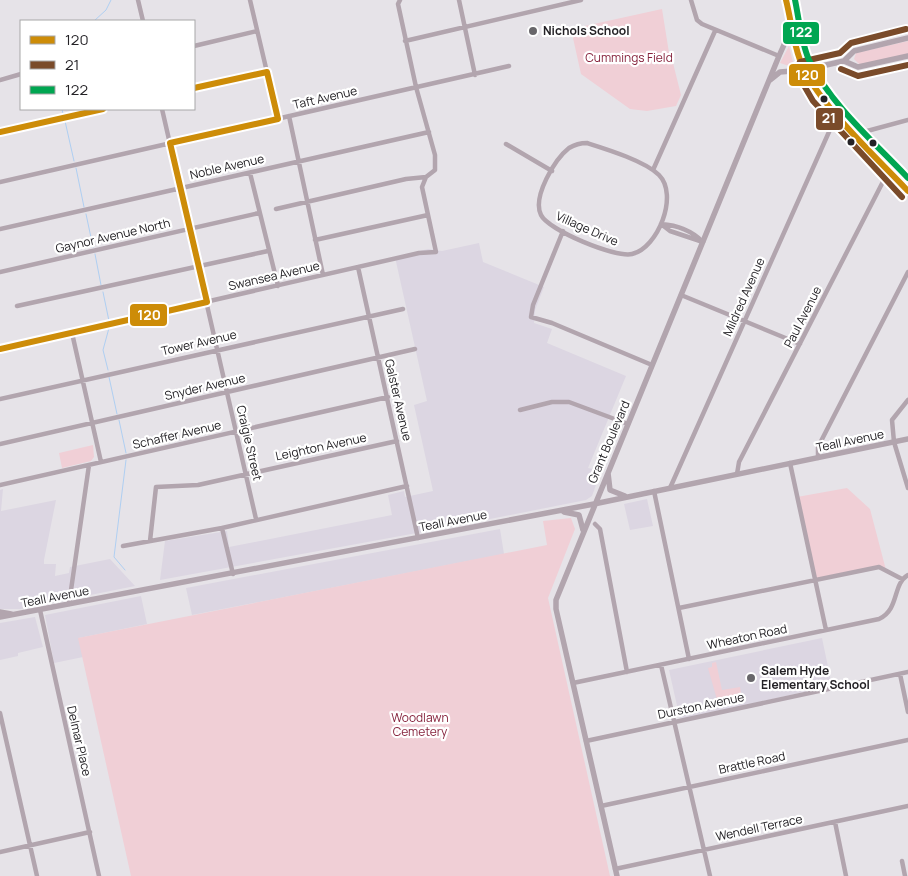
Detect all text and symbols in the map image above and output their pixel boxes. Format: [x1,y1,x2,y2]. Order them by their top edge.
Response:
legend [20,20,195,110]
line badge: 122 [782,21,820,45]
place label: Nichols School [543,22,630,39]
text: 122 [790,22,812,41]
marker: Nichols School [527,25,539,37]
text: 120 [65,29,89,50]
park label: Cummings Field [585,49,673,66]
text: 21 [65,54,79,75]
line badge: 120 [788,63,826,87]
text: 120 [795,65,819,84]
text: 122 [65,79,88,100]
street label: Taft Avenue [291,82,359,113]
unlabelled marker [819,94,829,104]
line badge: 21 [815,107,844,131]
text: 21 [822,108,836,127]
unlabelled marker [846,137,856,147]
unlabelled marker [868,138,878,148]
street label: Noble Avenue [188,150,266,183]
street label: Village Drive [553,207,621,250]
street label: Gaynor Avenue North [54,214,172,257]
street label: Mildred Avenue [719,255,769,339]
street label: Swansea Avenue [226,257,321,294]
street label: Paul Avenue [780,283,825,351]
line badge: 120 [129,303,168,327]
text: 120 [137,305,161,324]
street label: Tower Avenue [160,326,238,359]
street label: Galster Avenue [381,357,416,443]
street label: Snyder Avenue [163,369,247,404]
street label: Grant Boulevard [583,398,634,486]
street label: Craigie Street [233,404,266,482]
street label: Schaffer Avenue [131,416,223,453]
street label: Teall Avenue [814,425,885,456]
street label: Leighton Avenue [274,429,368,464]
street label: Teall Avenue [417,506,488,535]
street label: Teall Avenue [19,582,90,611]
street label: Wheaton Road [705,620,789,653]
place label: Salem Hyde Elementary School [761,662,870,693]
marker: Salem Hyde Elementary School [745,672,757,684]
street label: Durston Avenue [656,688,746,723]
street label: Delmar Place [63,704,96,778]
park label: Woodlawn Cemetery [391,709,449,740]
street label: Brattle Road [717,747,787,778]
street label: Wendell Terrace [714,810,804,845]

